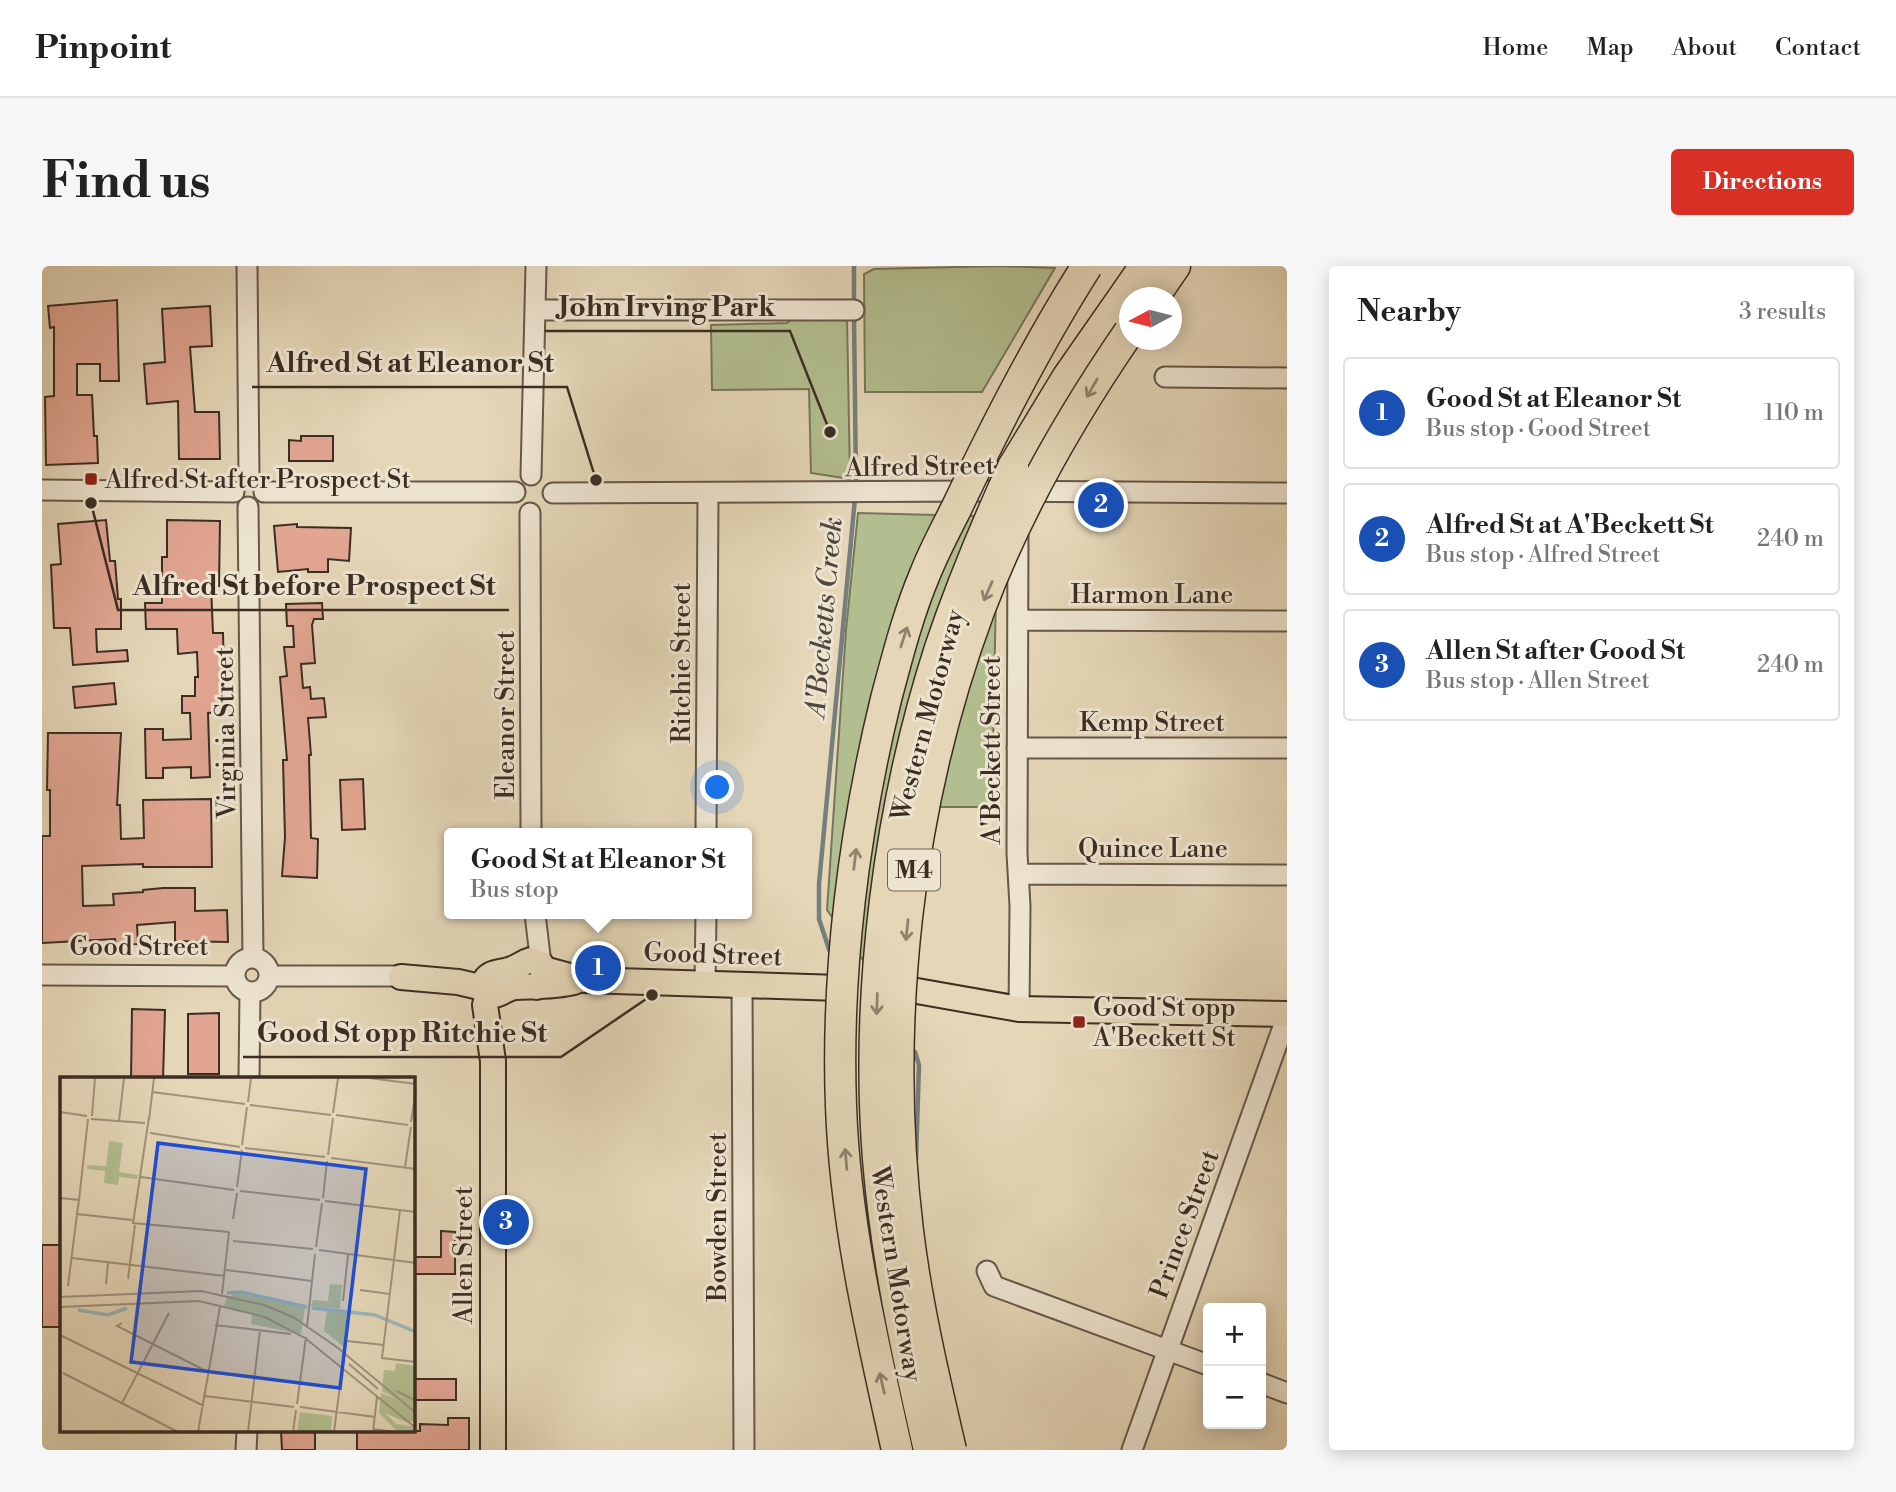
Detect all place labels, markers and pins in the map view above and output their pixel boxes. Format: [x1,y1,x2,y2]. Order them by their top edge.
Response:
callout: John Irving Park [545,282,790,331]
callout: Alfred St at Eleanor St [252,338,567,387]
place label: Alfred St after Prospect St [104,464,411,496]
marker: Alfred St after Prospect St [83,471,99,487]
pin: 2 [1078,479,1124,531]
callout: Alfred St before Prospect St [118,561,509,610]
pin: 1 [575,942,621,994]
place label: Good St opp A'Beckett St [1092,992,1236,1054]
callout: Good St opp Ritchie St [243,1008,561,1057]
marker: Good St opp A'Beckett St [1071,1014,1087,1030]
pin: 3 [483,1196,529,1248]

